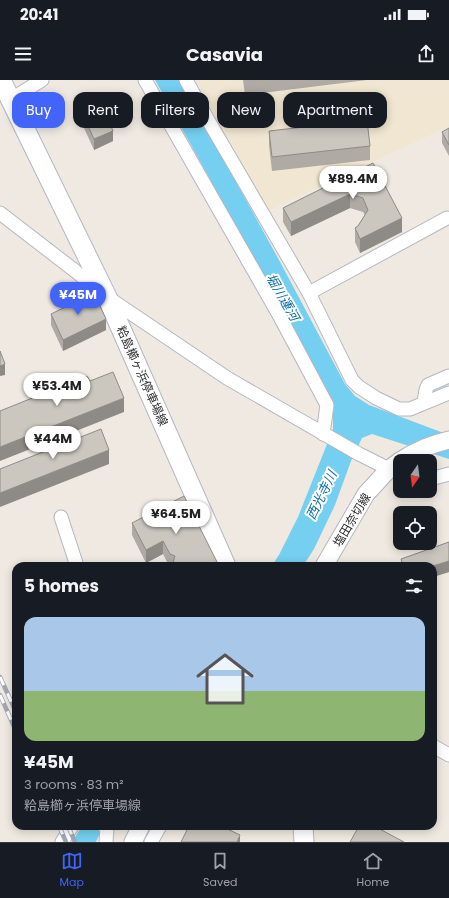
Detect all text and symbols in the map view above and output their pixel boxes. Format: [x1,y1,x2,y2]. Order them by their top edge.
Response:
text: 20:41 [20,4,58,25]
text: Casavia [186,42,263,67]
icon: menu [12,43,34,65]
icon: share [415,43,437,65]
chip: Buy [12,92,65,128]
chip: Rent [73,92,133,128]
chip: Filters [141,92,209,128]
chip: New [217,92,275,128]
chip: Apartment [283,92,387,128]
pin: ¥89.4M [320,166,386,200]
text: ¥89.4M [328,169,378,188]
water label: 堀川運河 [261,270,305,327]
pin: ¥45M [54,282,102,316]
text: ¥45M [59,285,97,304]
street label: 粭島櫛ヶ浜停車場線 [113,323,172,429]
pin: ¥53.4M [24,373,90,407]
text: ¥53.4M [32,376,82,395]
pin: ¥44M [29,426,77,460]
text: ¥44M [34,429,72,448]
north arrow [393,454,437,498]
map controls [393,454,437,550]
water label: 西光寺川 [302,466,342,523]
street label: 塩田奈切線 [329,490,374,550]
pin: ¥64.5M [143,501,209,535]
text: ¥64.5M [151,504,201,523]
button: locate [393,506,437,550]
text: 5 homes [24,574,99,598]
icon: filters [403,575,425,597]
icon: home [189,643,261,715]
text: ¥45M [24,750,74,774]
text: 3 rooms · 83 m² [24,775,124,794]
text: 粭島櫛ヶ浜停車場線 [24,796,141,815]
tab: Map [60,850,84,891]
tab: Saved [203,850,237,891]
tab: Home [357,850,389,891]

